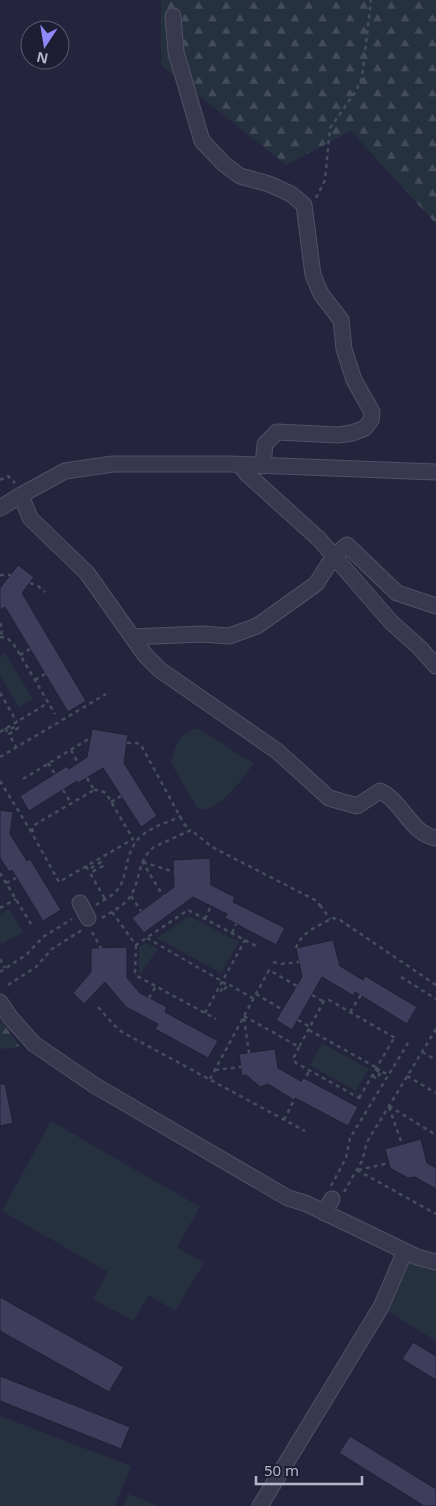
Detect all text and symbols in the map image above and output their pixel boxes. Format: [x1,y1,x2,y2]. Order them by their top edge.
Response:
north arrow [20,20,70,70]
text: N [35,48,50,69]
scale bar [256,1454,362,1486]
text: 50 m [264,1460,299,1480]

